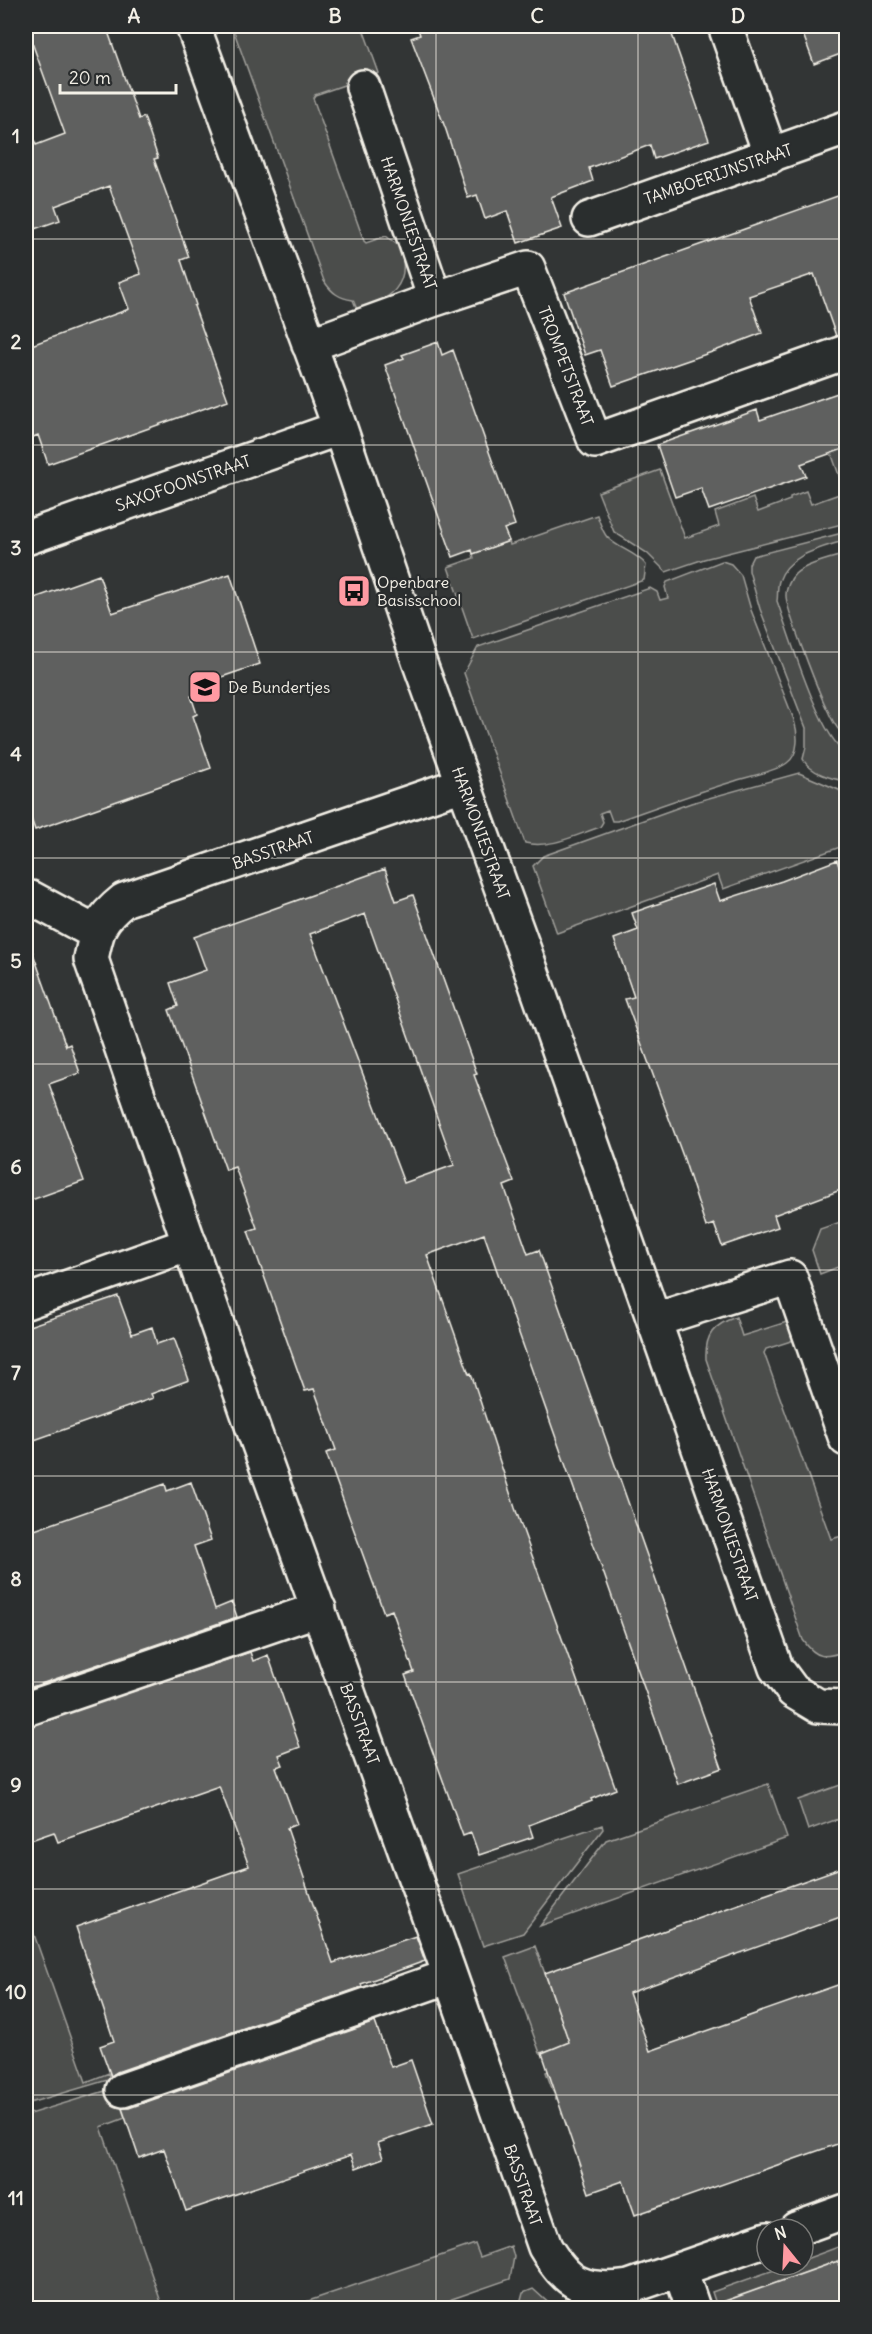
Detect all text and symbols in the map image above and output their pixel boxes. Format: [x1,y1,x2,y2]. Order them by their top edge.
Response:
text: A [128,3,141,28]
text: B [328,3,342,28]
text: C [530,3,544,28]
text: D [731,3,745,28]
scale bar [60,57,176,95]
text: 20 m [69,66,111,89]
text: 1 [12,123,20,148]
street label: TAMBOERIJNSTRAAT [641,139,795,209]
street label: HARMONIESTRAAT [377,153,441,293]
street label: TROMPETSTRAAT [534,303,598,429]
text: 2 [11,329,22,354]
street label: SAXOFOONSTRAAT [113,451,253,515]
text: 3 [10,535,22,560]
place label: Openbare Basisschool [377,572,461,610]
bus stop icon: Openbare Basisschool [336,573,372,609]
school or university icon: De Bundertjes [187,669,223,705]
place label: De Bundertjes [228,677,330,697]
text: 4 [10,741,22,766]
street label: HARMONIESTRAAT [448,764,514,902]
street label: BASSTRAAT [229,827,317,873]
text: 5 [10,948,22,973]
text: 6 [10,1154,22,1179]
text: 7 [11,1360,21,1385]
street label: HARMONIESTRAAT [698,1465,762,1605]
text: 8 [10,1566,22,1591]
street label: BASSTRAAT [336,1681,384,1767]
text: 9 [10,1772,22,1797]
text: 10 [5,1979,27,2004]
street label: BASSTRAAT [500,2141,546,2229]
text: 11 [8,2185,24,2210]
north arrow [755,2217,815,2277]
text: N [772,2222,789,2244]

